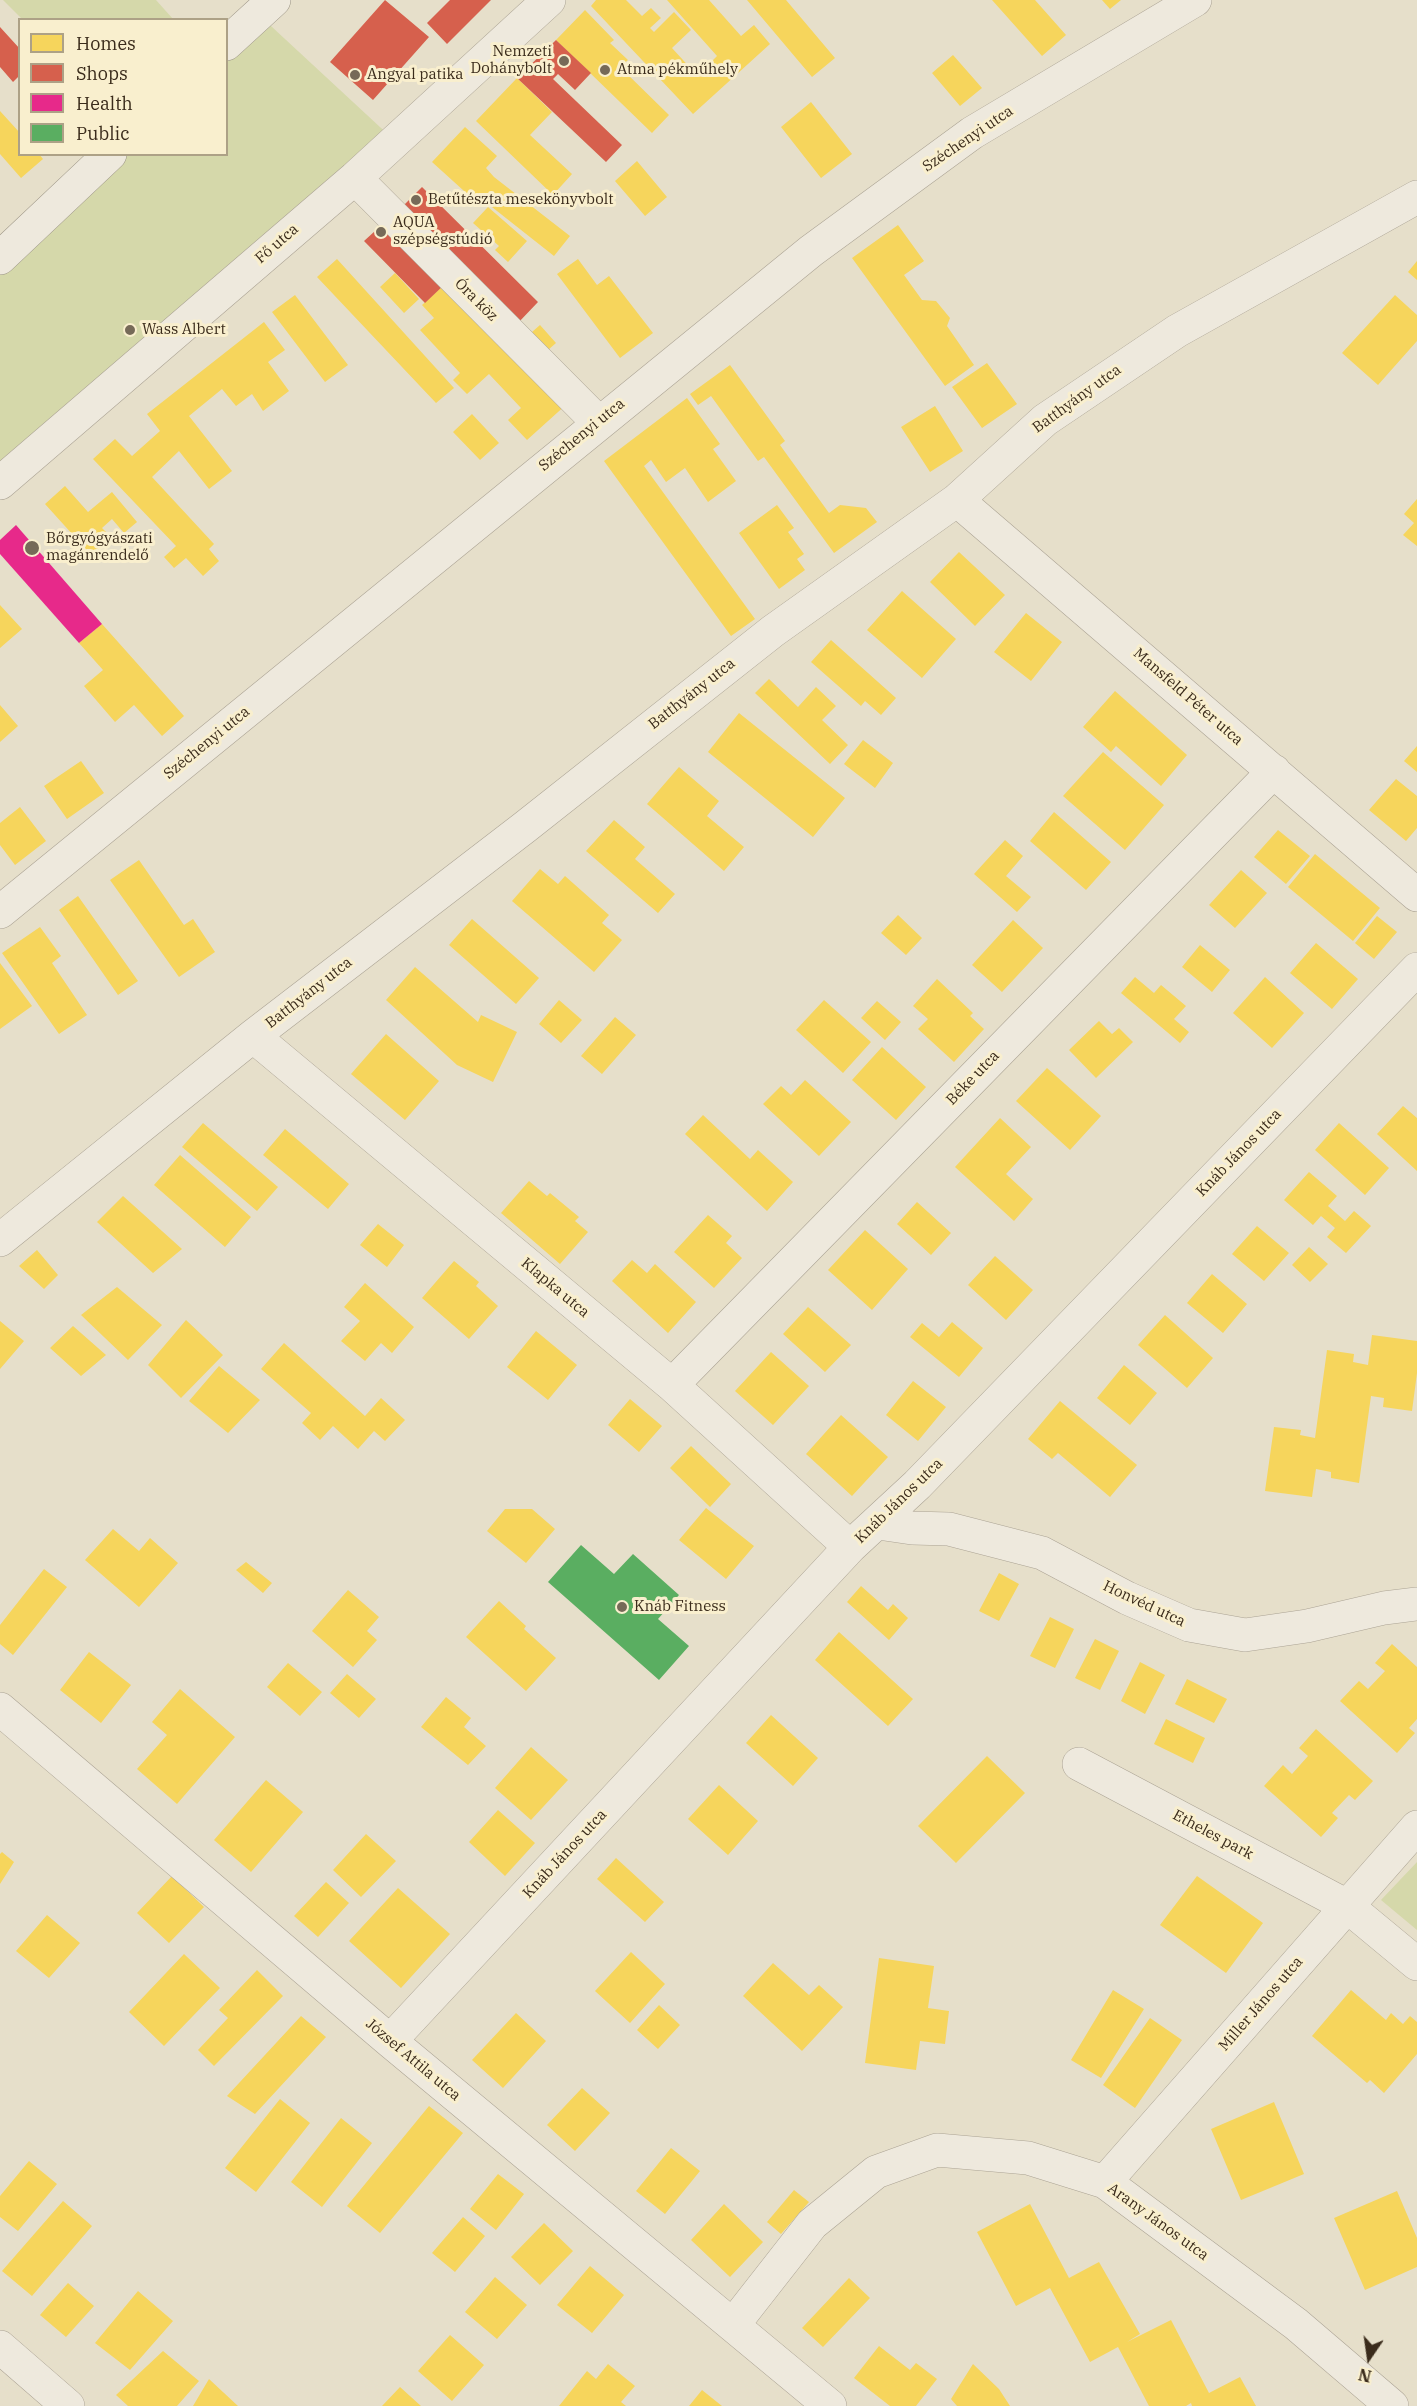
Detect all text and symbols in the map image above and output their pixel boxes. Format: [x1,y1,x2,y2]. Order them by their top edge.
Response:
legend [18,18,228,156]
text: Homes [76,32,136,55]
place label: Nemzeti Dohánybolt [471,43,552,78]
marker: Nemzeti Dohánybolt [557,54,571,68]
place label: Atma pékműhely [617,61,738,79]
text: Shops [76,62,128,85]
marker: Atma pékműhely [598,63,612,77]
place label: Angyal patika [367,66,464,84]
marker: Angyal patika [348,68,362,82]
text: Health [76,92,133,115]
street label: Széchenyi utca [919,102,1017,176]
text: Public [76,122,130,145]
place label: Betűtészta mesekönyvbolt [428,191,613,209]
marker: Betűtészta mesekönyvbolt [409,193,423,207]
place label: AQUA szépségstúdió [393,214,492,249]
street label: Fő utca [252,220,302,268]
marker: AQUA szépségstúdió [374,225,388,239]
street label: Óra köz [451,275,501,325]
place label: Wass Albert [142,321,226,339]
marker: Wass Albert [123,323,137,337]
street label: Batthyány utca [1029,361,1125,437]
street label: Széchenyi utca [535,395,629,475]
place label: Bőrgyógyászati magánrendelő [46,530,153,565]
marker: Bőrgyógyászati magánrendelő [23,539,41,557]
street label: Mansfeld Péter utca [1130,645,1246,749]
street label: Batthyány utca [645,655,739,733]
street label: Széchenyi utca [160,703,254,783]
street label: Batthyány utca [262,954,356,1032]
street label: Béke utca [943,1047,1003,1109]
street label: Knáb János utca [1193,1105,1285,1201]
street label: Klapka utca [517,1254,593,1322]
street label: Knáb János utca [851,1455,947,1547]
street label: Honvéd utca [1100,1577,1188,1631]
place label: Knáb Fitness [634,1598,726,1616]
marker: Knáb Fitness [615,1600,629,1614]
street label: Knáb János utca [519,1806,611,1902]
street label: Etheles park [1170,1806,1256,1864]
street label: Miller János utca [1215,1953,1307,2055]
street label: József Attila utca [362,2015,464,2105]
street label: Arany János utca [1104,2179,1212,2265]
north arrow [1339,2328,1399,2388]
text: N [1357,2364,1373,2387]

